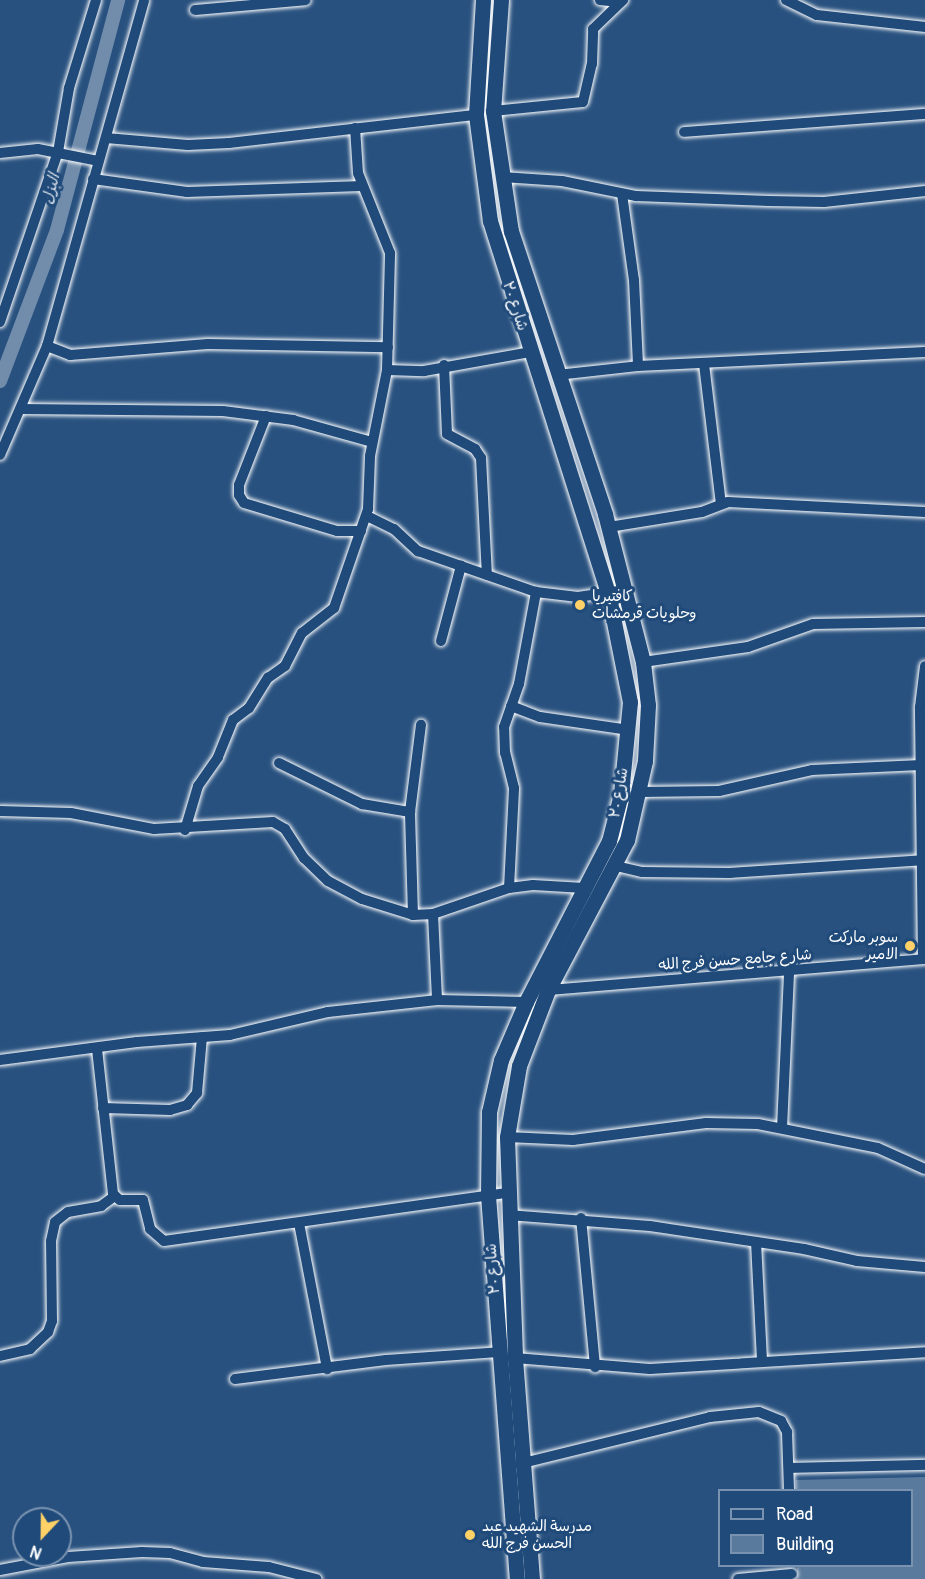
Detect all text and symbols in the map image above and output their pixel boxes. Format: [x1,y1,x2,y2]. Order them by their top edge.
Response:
water label: البزل [38,172,64,206]
street label: شارع ٣٠ [499,279,531,333]
place label: كافتيريا وحلويات قرمشات [592,587,696,622]
marker: كافتيريا وحلويات قرمشات [573,598,587,612]
street label: شارع ٣٠ [606,766,632,820]
place label: سوبر ماركت الامير [829,928,898,963]
marker: سوبر ماركت الامير [903,939,917,953]
street label: شارع جامع حسن فرج الله [658,946,812,974]
street label: شارع ٣٠ [482,1243,504,1295]
legend [718,1489,913,1567]
text: Road [776,1503,813,1526]
north arrow [12,1507,72,1567]
place label: مدرسة الشهيد عبد الحسن فرج الله [482,1517,592,1552]
marker: مدرسة الشهيد عبد الحسن فرج الله [463,1528,477,1542]
text: Building [776,1533,834,1556]
text: N [27,1541,45,1563]

